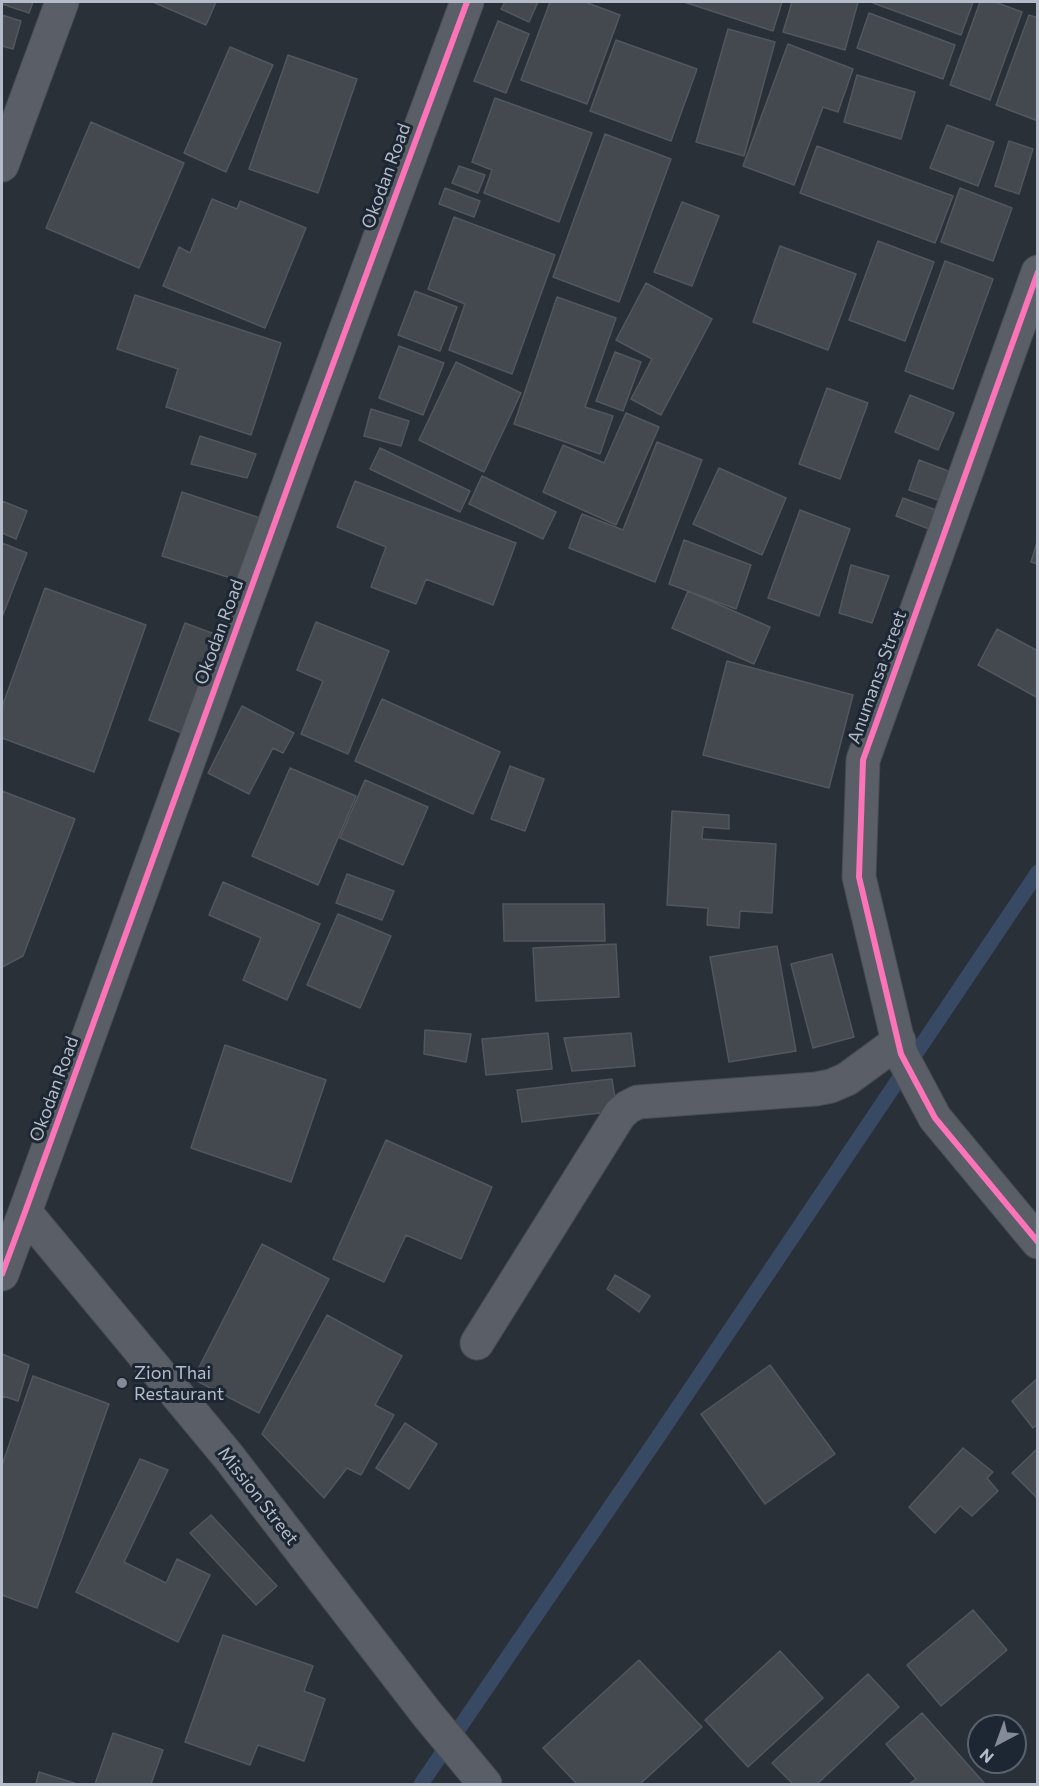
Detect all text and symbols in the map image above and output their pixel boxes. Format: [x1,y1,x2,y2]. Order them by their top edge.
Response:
street label: Okodan Road [357,120,415,232]
street label: Okodan Road [190,576,248,688]
street label: Anumansa Street [843,607,911,747]
street label: Okodan Road [25,1033,83,1145]
place label: Zion Thai Restaurant [134,1362,224,1404]
marker: Zion Thai Restaurant [115,1376,129,1390]
street label: Mission Street [213,1443,303,1549]
north arrow [967,1714,1027,1774]
text: N [975,1745,997,1768]

